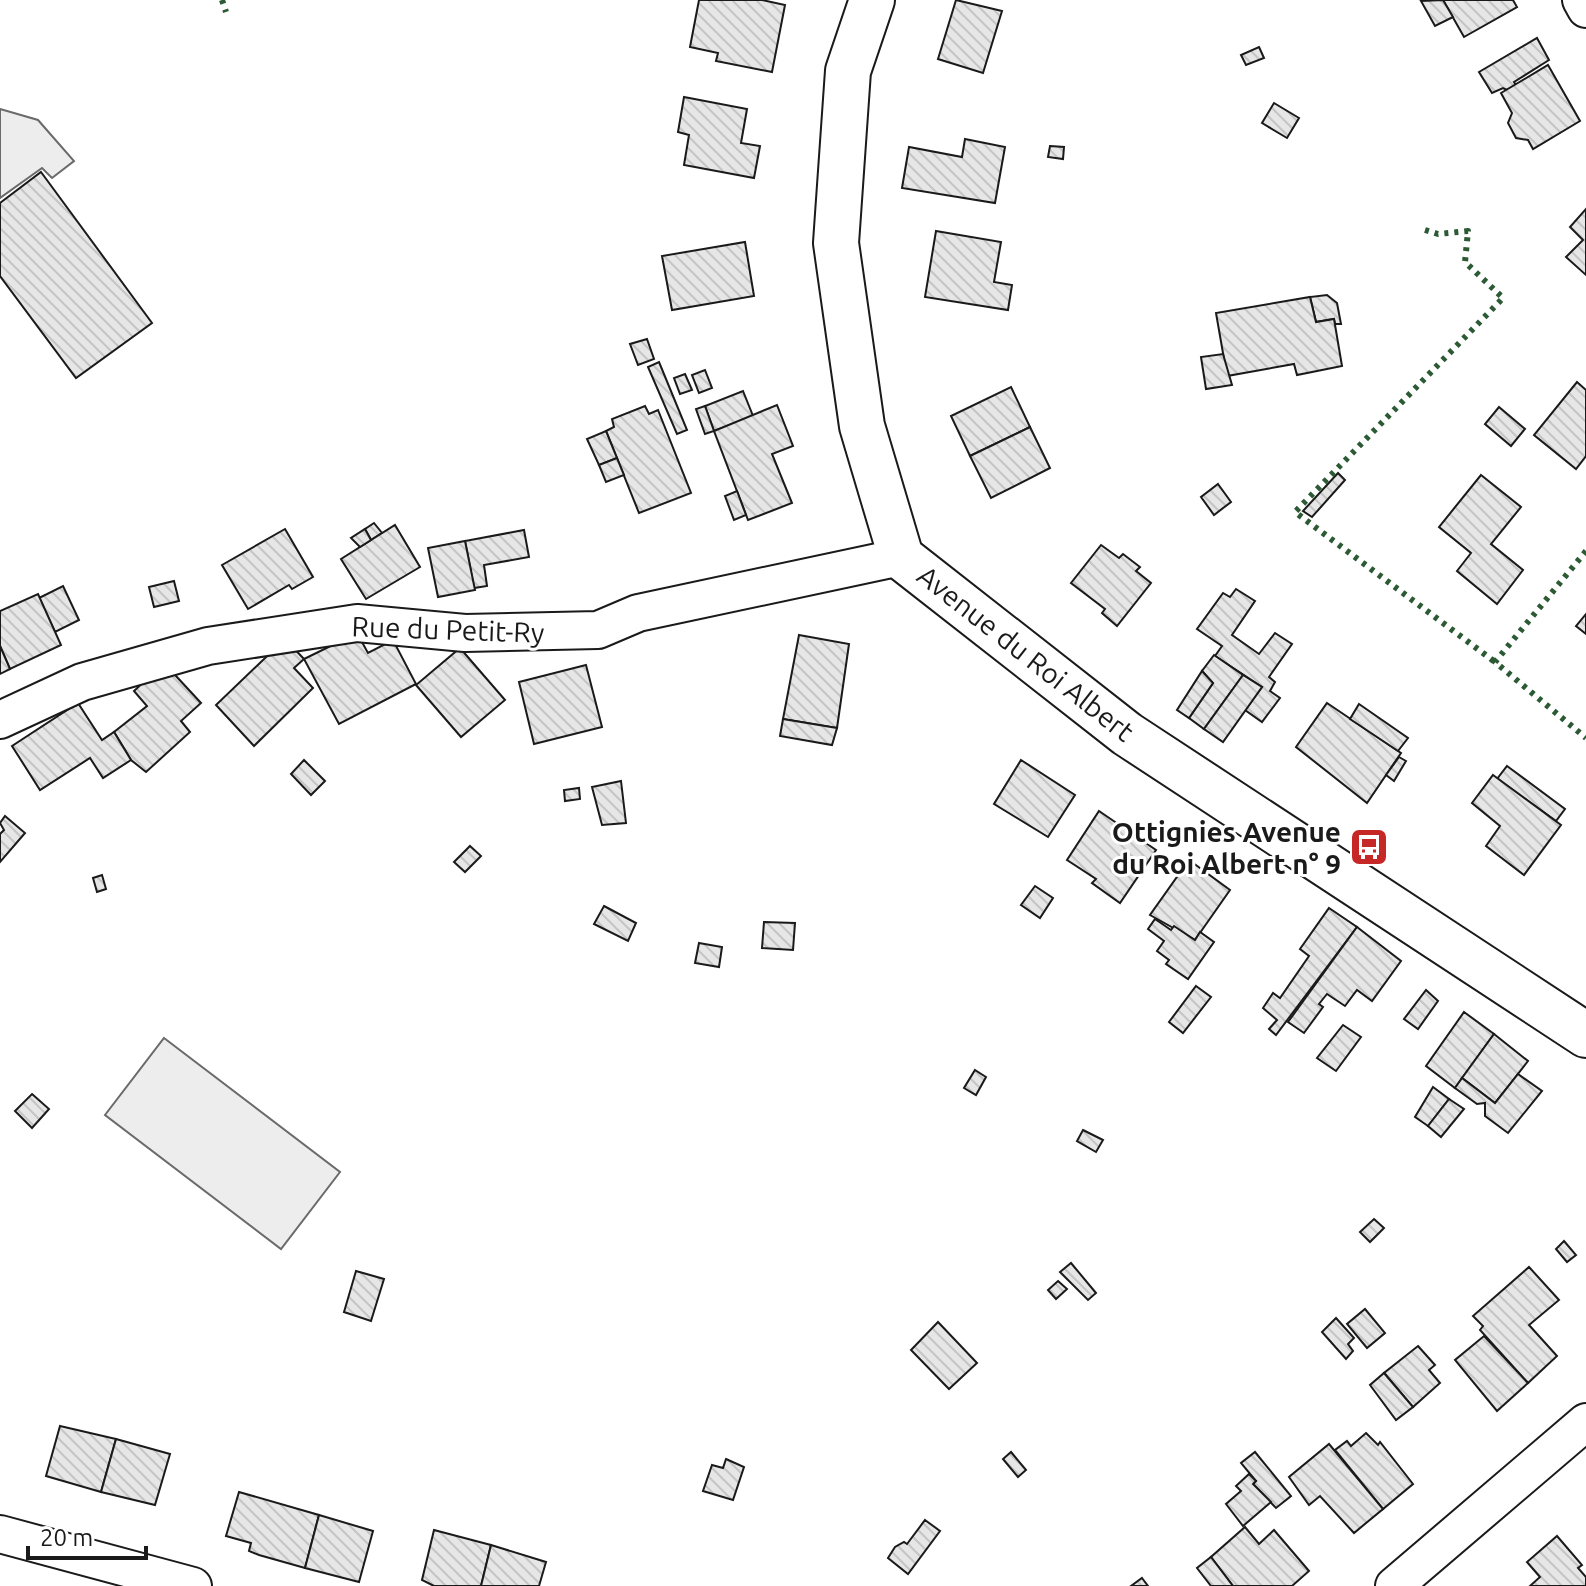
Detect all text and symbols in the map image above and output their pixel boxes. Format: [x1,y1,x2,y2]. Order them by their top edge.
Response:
street label: Avenue du Roi Albert [912,559,1140,747]
street label: Rue du Petit-Ry [351,610,545,648]
place label: Ottignies Avenue du Roi Albert n° 9 [1112,816,1341,879]
bus stop icon: Ottignies Avenue du Roi Albert n° 9 [1348,826,1390,868]
scale bar [28,1510,146,1560]
text: 20 m [40,1524,93,1551]

